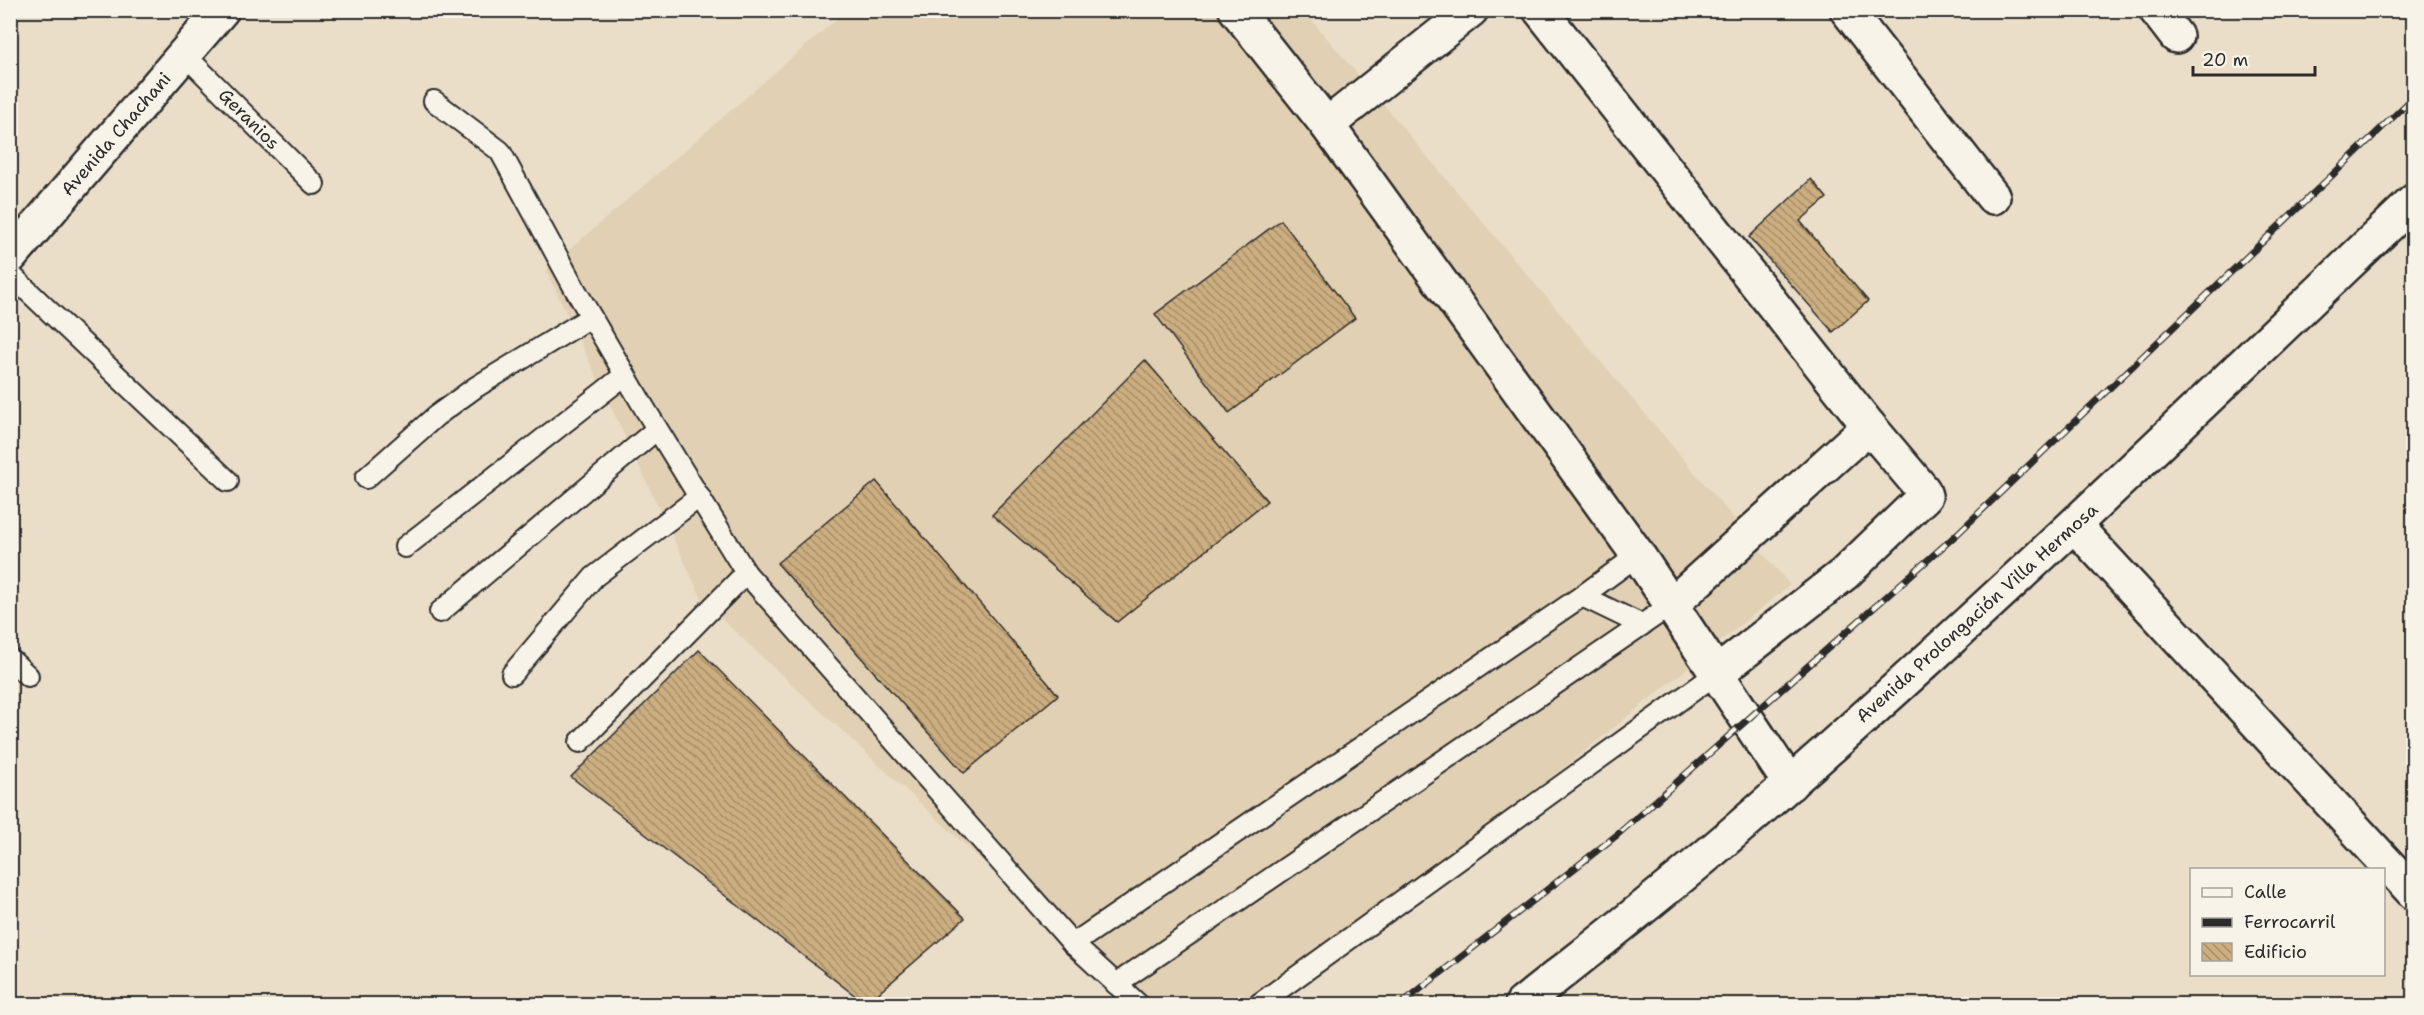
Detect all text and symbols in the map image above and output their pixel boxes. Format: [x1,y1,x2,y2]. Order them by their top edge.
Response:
scale bar [2193,39,2314,77]
text: 20 m [2202,48,2248,72]
street label: Avenida Chachani [56,67,176,201]
street label: Geranios [213,83,285,155]
street label: Avenida Prolongación Villa Hermosa [1851,498,2103,728]
legend [2190,868,2385,976]
text: Calle [2244,880,2287,904]
text: Ferrocarril [2244,910,2336,934]
text: Edificio [2244,940,2307,964]

